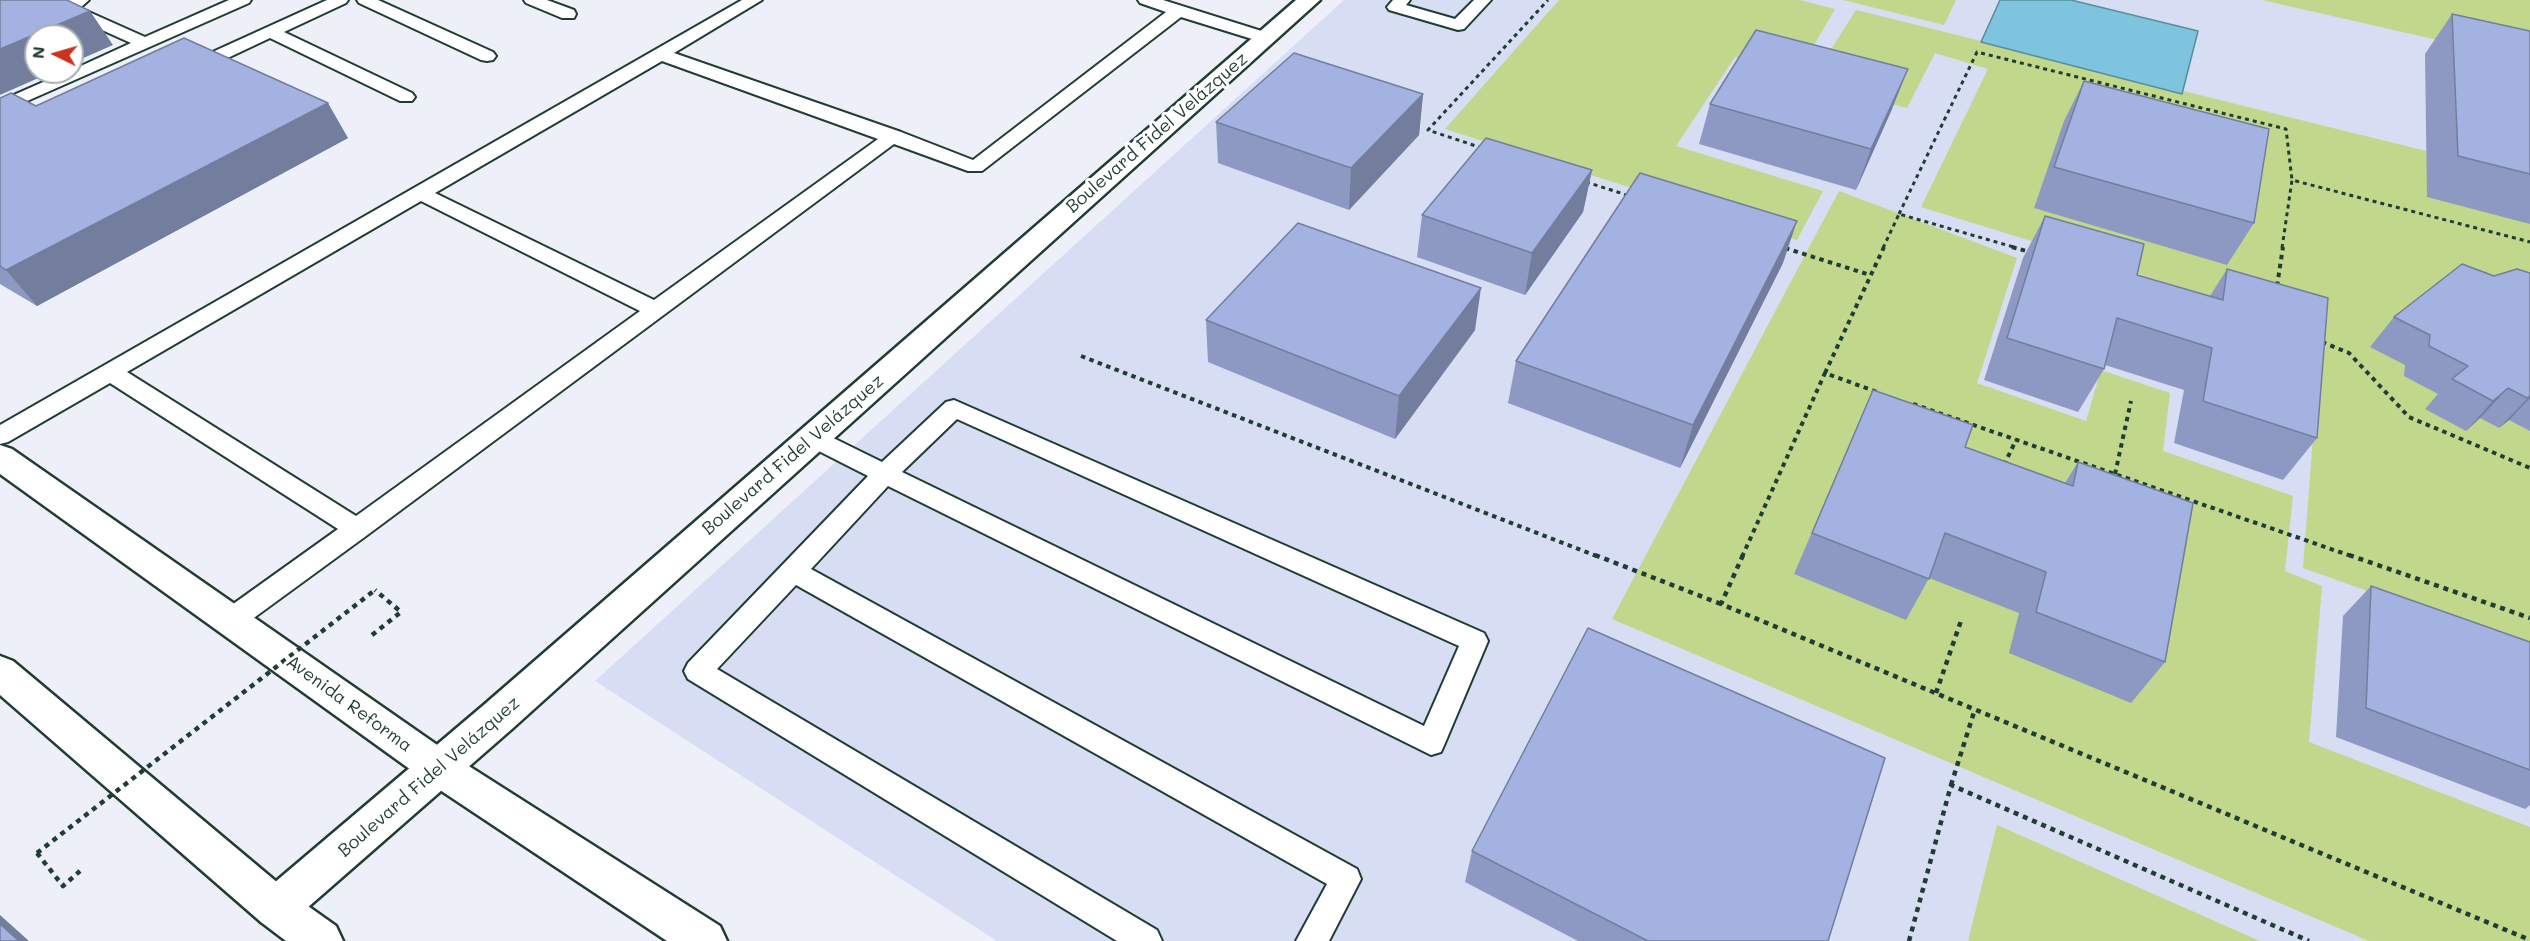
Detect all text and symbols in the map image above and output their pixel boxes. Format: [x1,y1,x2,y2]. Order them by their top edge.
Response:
north arrow [24,24,84,84]
text: N [27,46,49,60]
street label: Boulevard Fidel Velázquez [1062,48,1252,218]
street label: Boulevard Fidel Velázquez [698,370,888,540]
street label: Avenida Reforma [282,651,416,757]
street label: Boulevard Fidel Velázquez [334,692,524,862]

